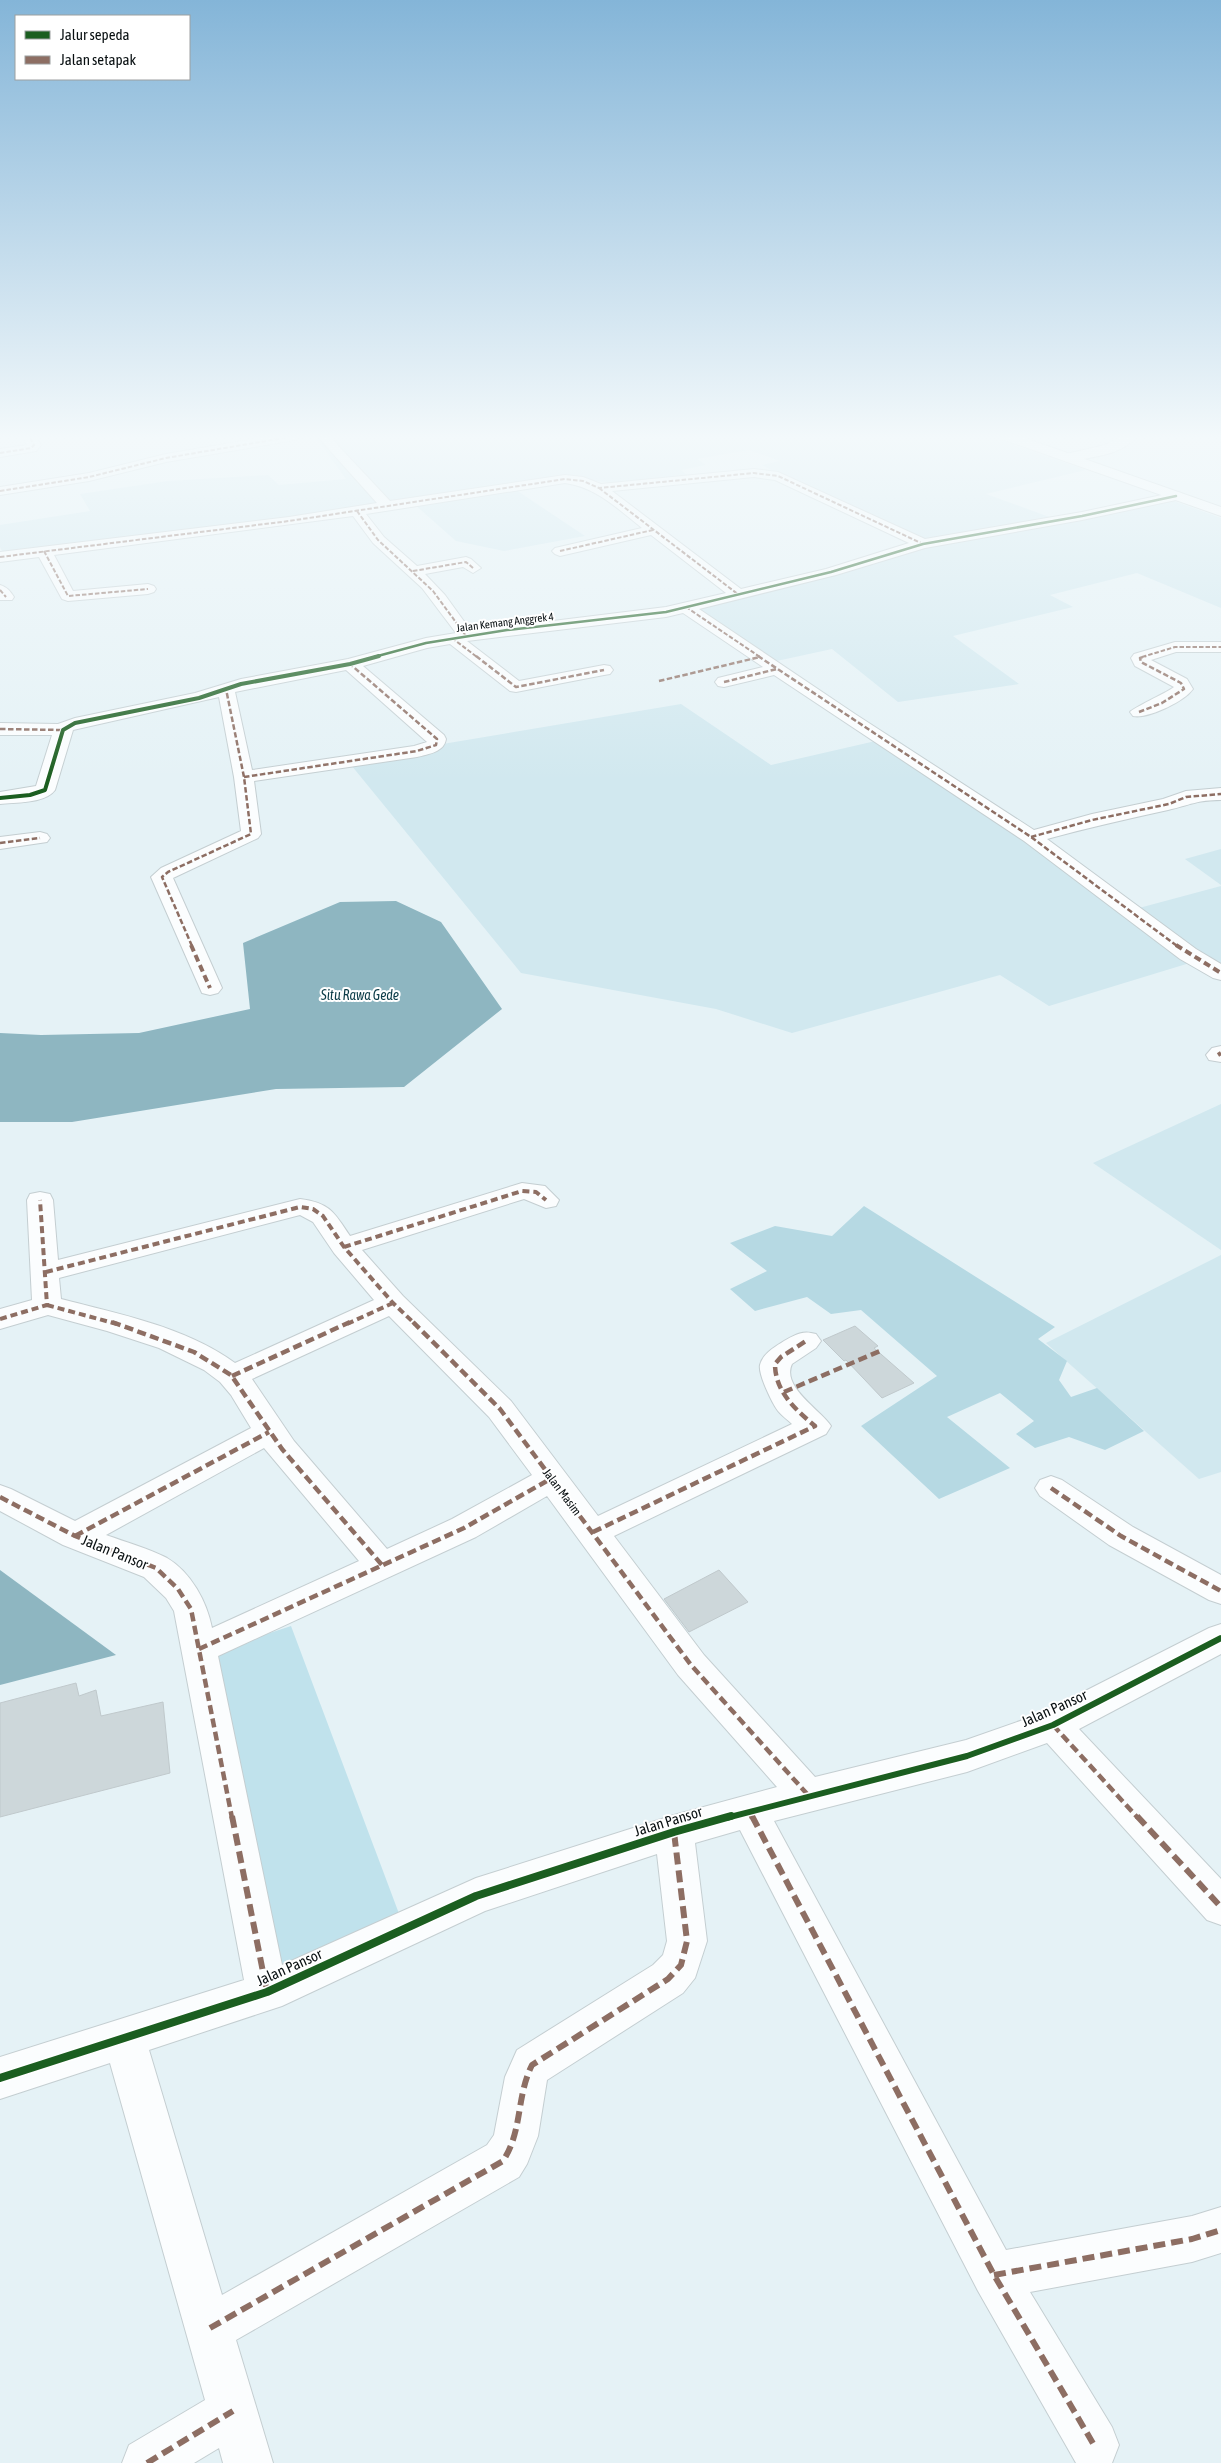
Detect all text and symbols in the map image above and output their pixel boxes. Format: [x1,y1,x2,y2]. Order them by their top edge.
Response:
legend [15,15,190,80]
text: Jalur sepeda [60,26,130,43]
text: Jalan setapak [60,51,137,68]
street label: Jalan Kemang Anggrek 4 [456,610,554,634]
water label: Situ Rawa Gede [320,987,399,1003]
street label: Jalan Masim [540,1466,584,1518]
street label: Jalan Pansor [79,1531,151,1573]
street label: Jalan Pansor [1019,1686,1090,1730]
street label: Jalan Pansor [632,1802,705,1839]
street label: Jalan Pansor [254,1945,325,1989]

